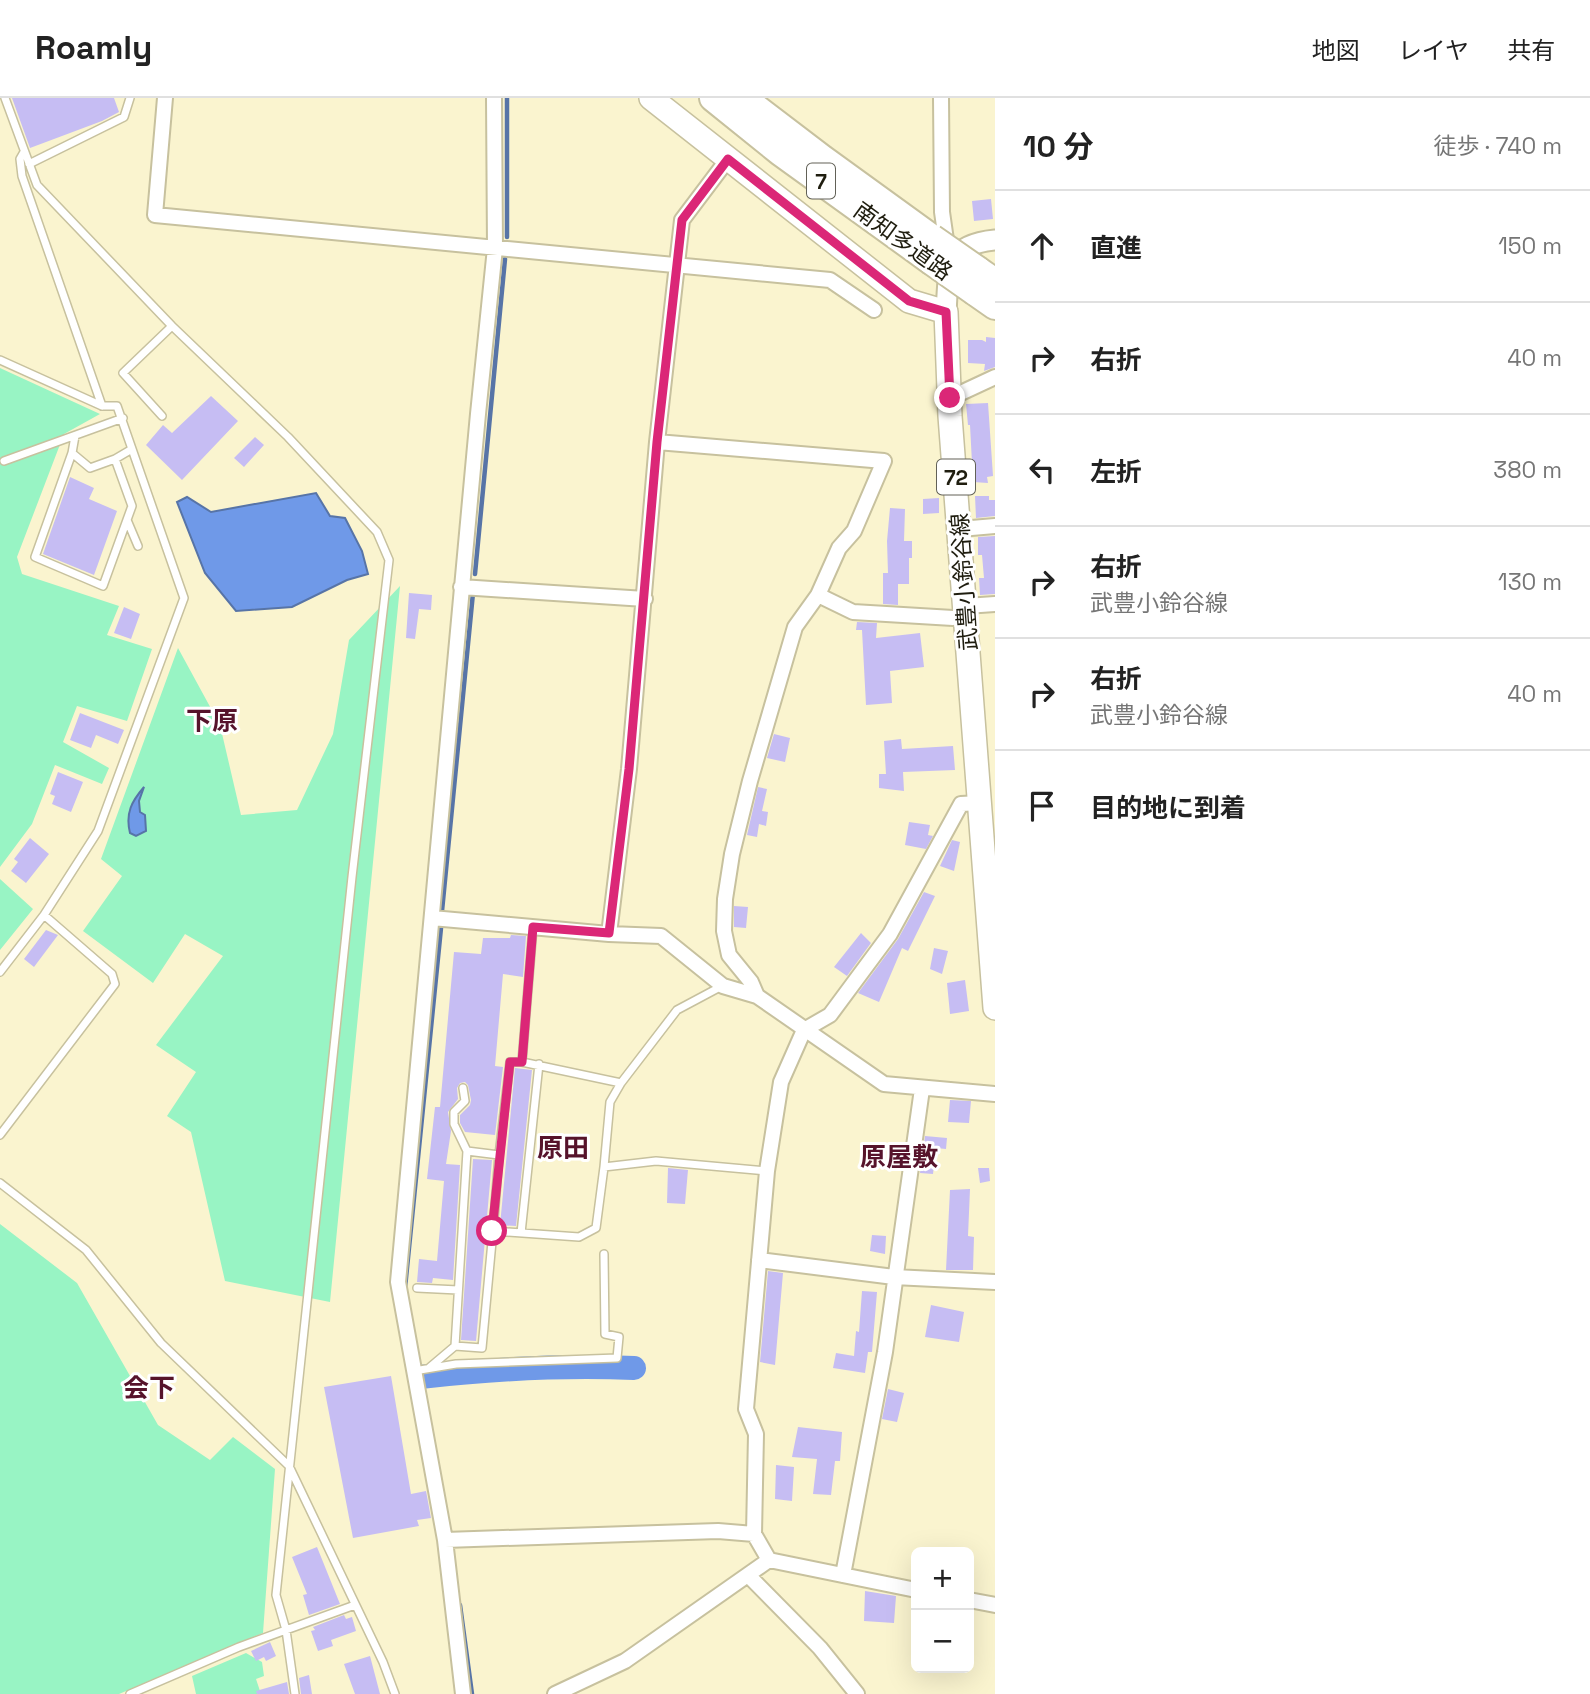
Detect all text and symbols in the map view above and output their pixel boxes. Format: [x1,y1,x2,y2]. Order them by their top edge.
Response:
text: Roamly [35,27,152,69]
text: 地図 [1312,35,1360,66]
text: レイヤ [1398,35,1469,66]
text: 共有 [1507,35,1555,66]
text: 10 分 [1023,127,1094,166]
text: 徒歩 · 740 m [1433,131,1562,161]
road number: 7 [807,164,835,198]
street label: 南知多道路 [848,195,958,287]
icon: ahead [1023,227,1061,265]
text: 直進 [1090,231,1142,265]
text: 150 m [1498,231,1562,261]
icon: right [1023,339,1061,377]
text: 右折 [1090,343,1142,377]
text: 40 m [1507,343,1562,373]
route end [934,382,965,413]
icon: left [1023,451,1061,489]
text: 左折 [1090,455,1142,489]
text: 380 m [1493,455,1562,485]
road number: 72 [937,460,975,494]
street label: 武豊小鈴谷線 [944,512,984,652]
text: 右折 [1090,550,1142,584]
icon: right [1023,563,1061,601]
text: 130 m [1498,567,1562,597]
text: 武豊小鈴谷線 [1090,588,1228,618]
text: 右折 [1090,662,1142,696]
icon: right [1023,675,1061,713]
text: 40 m [1507,679,1562,709]
text: 武豊小鈴谷線 [1090,700,1228,730]
district label: 下原 [186,704,238,738]
icon: arrive [1023,787,1061,825]
text: 目的地に到着 [1090,791,1246,825]
district label: 原田 [537,1131,589,1165]
district label: 原屋敷 [860,1140,938,1174]
route start [476,1215,507,1246]
district label: 会下 [123,1371,175,1405]
map controls [911,1547,974,1673]
button: + [911,1547,974,1610]
button: − [911,1610,974,1673]

